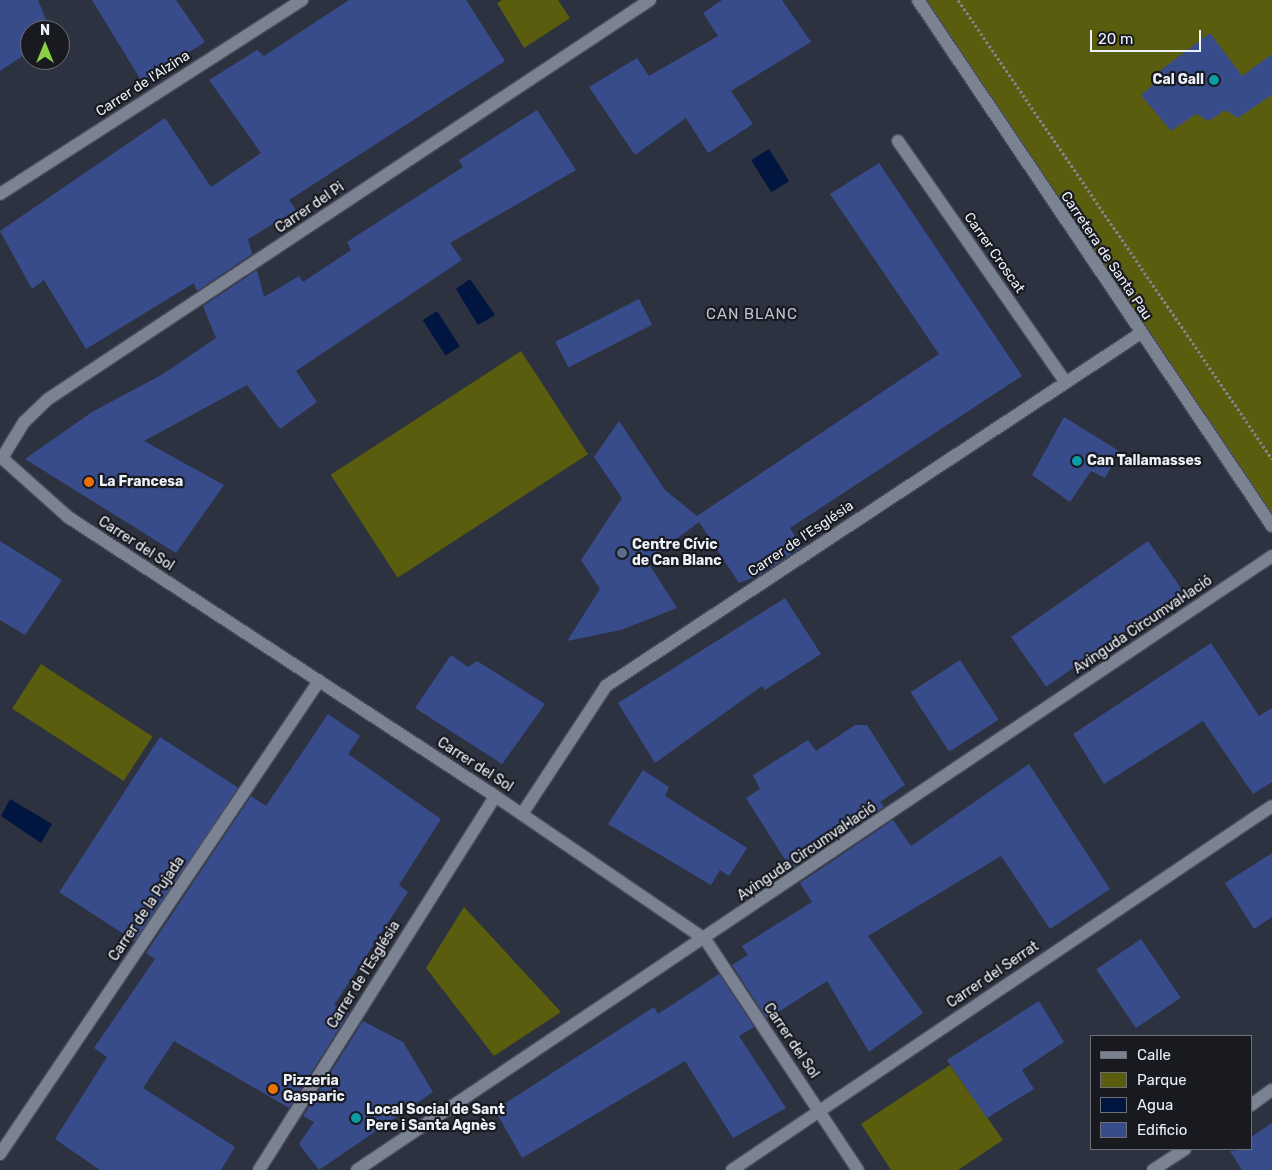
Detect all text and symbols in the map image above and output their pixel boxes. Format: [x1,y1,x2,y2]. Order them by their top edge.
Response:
north arrow [20,20,70,70]
scale bar [1092,20,1203,52]
text: N [40,22,50,39]
text: 20 m [1098,30,1133,48]
street label: Carrer de l'Alzina [93,47,193,121]
place label: Cal Gall [1153,72,1204,88]
marker: Cal Gall [1208,74,1220,86]
street label: Carrer del Pi [272,179,348,237]
street label: Carretera de Santa Pau [1057,189,1155,323]
street label: Carrer Croscat [960,209,1028,297]
district label: CAN BLANC [705,306,799,324]
place label: Can Tallamasses [1087,453,1202,469]
marker: Can Tallamasses [1071,455,1083,467]
place label: La Francesa [99,474,183,490]
marker: La Francesa [83,476,95,488]
street label: Carrer de l'Església [745,497,857,581]
street label: Carrer del Sol [95,513,177,575]
place label: Centre Cívic de Can Blanc [632,537,722,570]
marker: Centre Cívic de Can Blanc [616,547,628,559]
street label: Avinguda Circumval·lació [1071,572,1215,678]
street label: Carrer del Sol [434,734,516,796]
street label: Avinguda Circumval·lació [735,799,879,905]
street label: Carrer de la Pujada [106,853,188,965]
street label: Carrer de l'Església [324,918,404,1032]
street label: Carrer del Serrat [944,938,1042,1012]
street label: Carrer del Sol [760,1000,822,1082]
legend [1090,1035,1252,1150]
text: Calle [1137,1046,1171,1064]
text: Parque [1137,1071,1187,1089]
place label: Pizzeria Gasparic [283,1073,345,1106]
marker: Pizzeria Gasparic [267,1083,279,1095]
text: Agua [1137,1096,1173,1114]
place label: Local Social de Sant Pere i Santa Agnès [366,1102,505,1134]
marker: Local Social de Sant Pere i Santa Agnès [350,1112,362,1124]
text: Edificio [1137,1121,1187,1139]

